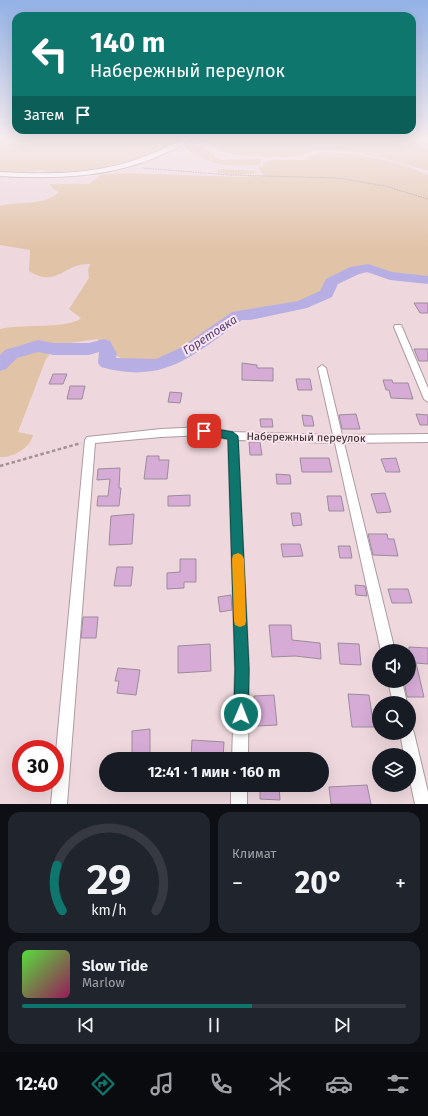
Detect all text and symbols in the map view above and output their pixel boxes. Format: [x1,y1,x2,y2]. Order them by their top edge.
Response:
text: 140 m [90,26,166,59]
icon: left [24,28,76,80]
text: Набережный переулок [90,60,285,82]
icon: arrive [72,104,94,126]
text: Затем [24,106,64,124]
water label: Горетовка [180,312,240,358]
pin [187,414,221,448]
icon: arrive [193,420,215,442]
street label: Набережный переулок [246,430,366,445]
map controls [372,644,416,792]
button: sound [372,644,416,688]
position arrow [220,693,262,735]
button: search [372,696,416,740]
speed limit sign: 30 [12,740,64,792]
button: layers [372,748,416,792]
text: 12:41 · 1 мин · 160 m [148,763,280,781]
text: Климат [232,846,276,861]
text: 29 [87,854,131,904]
text: 20° [295,865,343,901]
text: − [232,870,243,897]
text: + [395,870,406,897]
text: km/h [91,901,127,918]
text: Slow Tide [82,957,148,975]
text: Marlow [82,975,125,990]
icon: previous [75,1014,97,1036]
icon: pause [203,1014,225,1036]
icon: next [331,1014,353,1036]
icon: directions [89,1070,117,1098]
icon: music [148,1070,176,1098]
icon: phone [207,1070,235,1098]
icon: climate [266,1070,294,1098]
icon: car [325,1070,353,1098]
icon: filters [384,1070,412,1098]
text: 12:40 [16,1073,58,1095]

